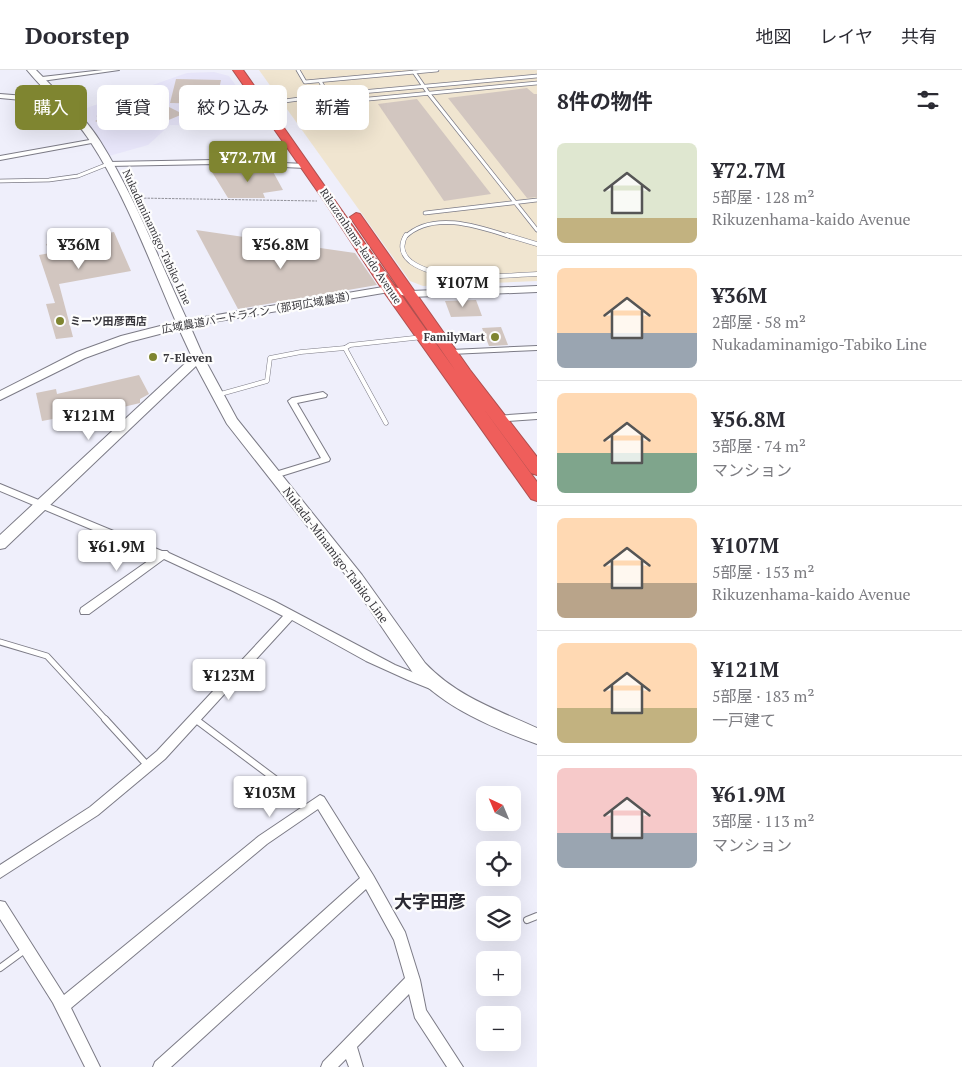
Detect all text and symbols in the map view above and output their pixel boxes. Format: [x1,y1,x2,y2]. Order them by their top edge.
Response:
text: Doorstep [25,19,129,51]
text: 地図 [756,24,792,48]
text: レイヤ [820,24,873,48]
text: 共有 [901,24,937,48]
chip: 購入 [15,85,87,130]
chip: 賃貸 [97,85,169,130]
chip: 絞り込み [179,85,287,130]
chip: 新着 [297,85,369,130]
icon: filters [914,86,942,114]
text: 8件の物件 [557,87,653,115]
pin: ¥72.7M [207,140,289,183]
text: ¥72.7M [220,146,276,168]
text: ¥72.7M [712,156,785,184]
icon: home [597,163,657,223]
street label: Nukadaminamigo-Tabiko Line [119,167,195,307]
street label: Rikuzenhama-kaido Avenue [317,185,405,307]
text: 5部屋 · 128 m² [712,186,814,208]
text: Rikuzenhama-kaido Avenue [712,208,911,230]
pin: ¥36M [49,228,109,270]
pin: ¥56.8M [240,228,322,270]
text: ¥36M [58,233,100,255]
text: ¥56.8M [253,233,309,255]
pin: ¥107M [428,266,498,308]
text: ¥107M [437,271,489,293]
text: ¥36M [712,281,767,309]
street label: 広域農道バードライン（那珂広域農道） [160,288,358,336]
icon: home [597,288,657,348]
text: 2部屋 · 58 m² [712,311,806,333]
place label: ミーツ田彦西店 [70,314,147,328]
marker: ミーツ田彦西店 [54,315,66,327]
place label: FamilyMart [424,330,486,344]
marker: FamilyMart [489,331,501,343]
text: Nukadaminamigo-Tabiko Line [712,333,927,355]
place label: 7-Eleven [163,350,213,365]
marker: 7-Eleven [147,351,159,363]
pin: ¥121M [54,398,124,441]
text: ¥121M [63,404,115,426]
text: ¥56.8M [712,405,785,433]
icon: home [597,413,657,473]
text: 3部屋 · 74 m² [712,435,806,457]
text: マンション [712,459,792,481]
street label: Nukada-Minamigo-Tabiko Line [280,484,392,626]
pin: ¥61.9M [76,530,158,572]
text: ¥107M [712,531,779,559]
text: ¥61.9M [89,535,145,557]
icon: home [597,538,657,598]
text: 5部屋 · 153 m² [712,561,814,583]
text: Rikuzenhama-kaido Avenue [712,583,911,605]
text: ¥121M [712,655,779,683]
pin: ¥123M [194,658,264,701]
icon: home [597,663,657,723]
text: ¥123M [203,664,255,686]
text: 5部屋 · 183 m² [712,685,814,707]
text: 一戸建て [712,709,776,731]
pin: ¥103M [235,776,305,818]
text: ¥61.9M [712,780,785,808]
text: ¥103M [244,781,296,803]
north arrow [476,786,521,831]
map controls [476,786,521,1051]
icon: home [597,788,657,848]
text: 3部屋 · 113 m² [712,810,814,832]
text: マンション [712,834,792,856]
button: locate [476,841,521,886]
district label: 大字田彦 [394,889,466,913]
button: layers [476,896,521,941]
button: + [476,951,521,996]
button: − [476,1006,521,1051]

